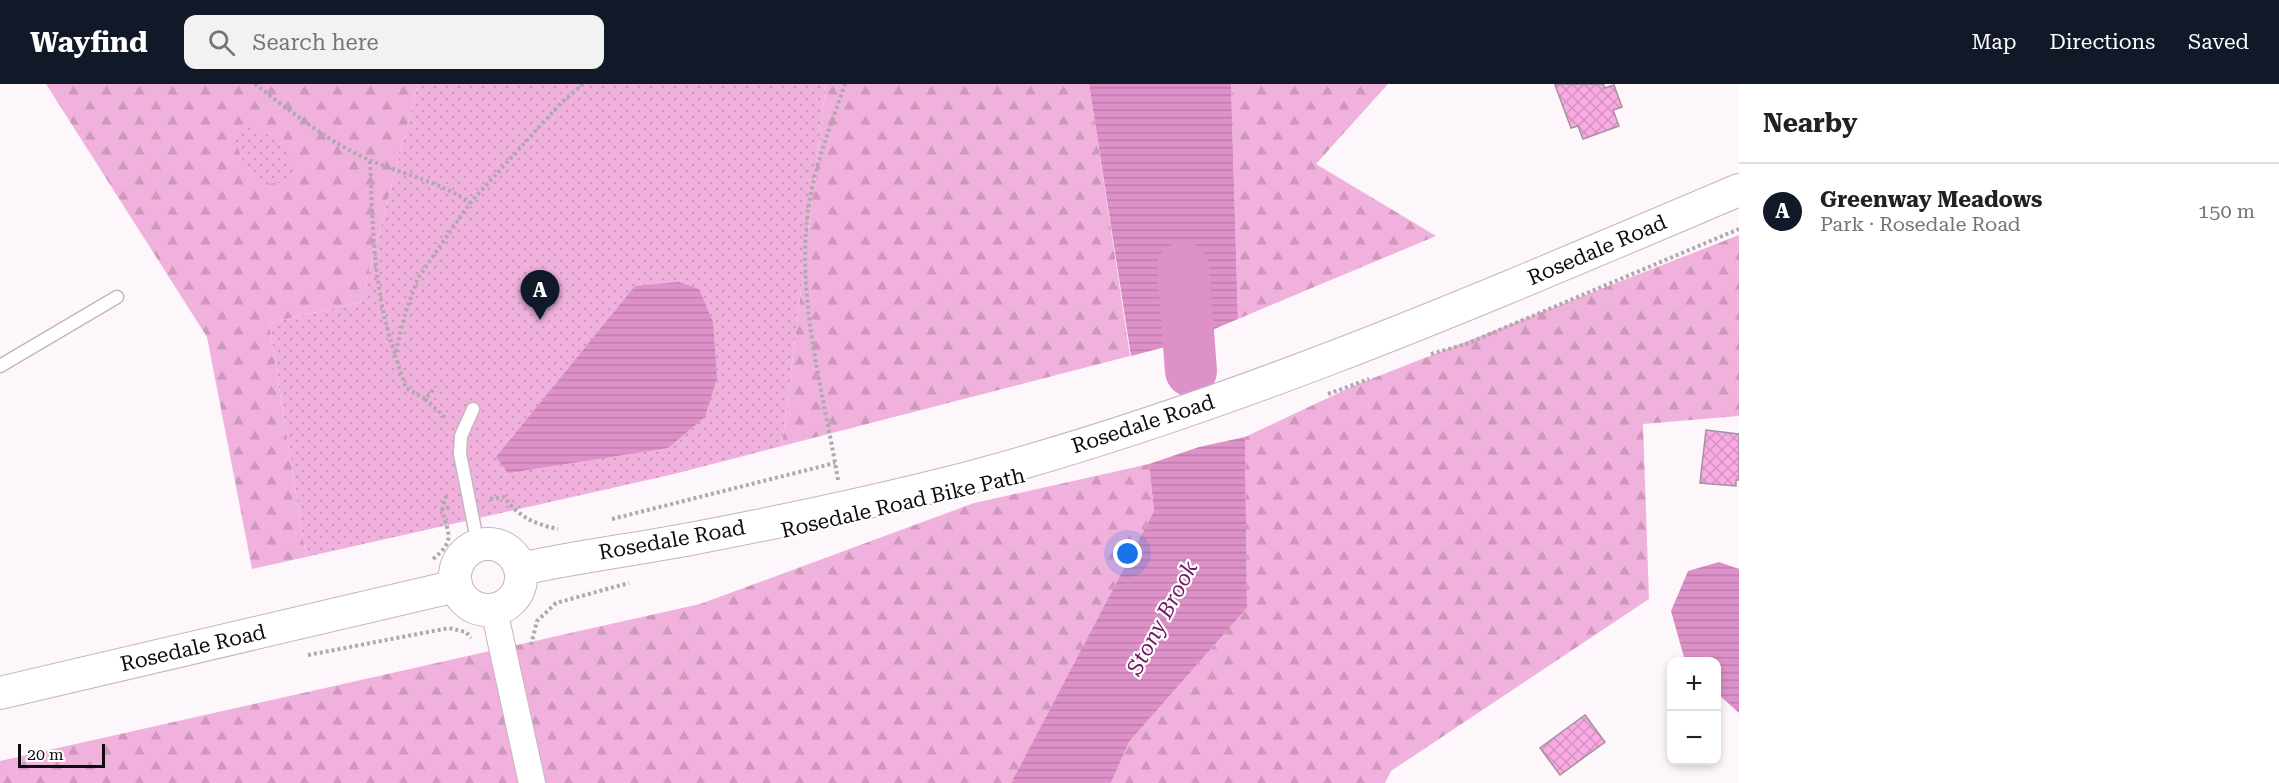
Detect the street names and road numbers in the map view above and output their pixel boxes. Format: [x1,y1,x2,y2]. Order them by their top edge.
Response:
street label: Rosedale Road [1524,210,1671,290]
street label: Rosedale Road [1069,389,1218,458]
street label: Rosedale Road Bike Path [779,463,1028,543]
street label: Rosedale Road [597,515,748,565]
street label: Rosedale Road [118,619,269,676]

